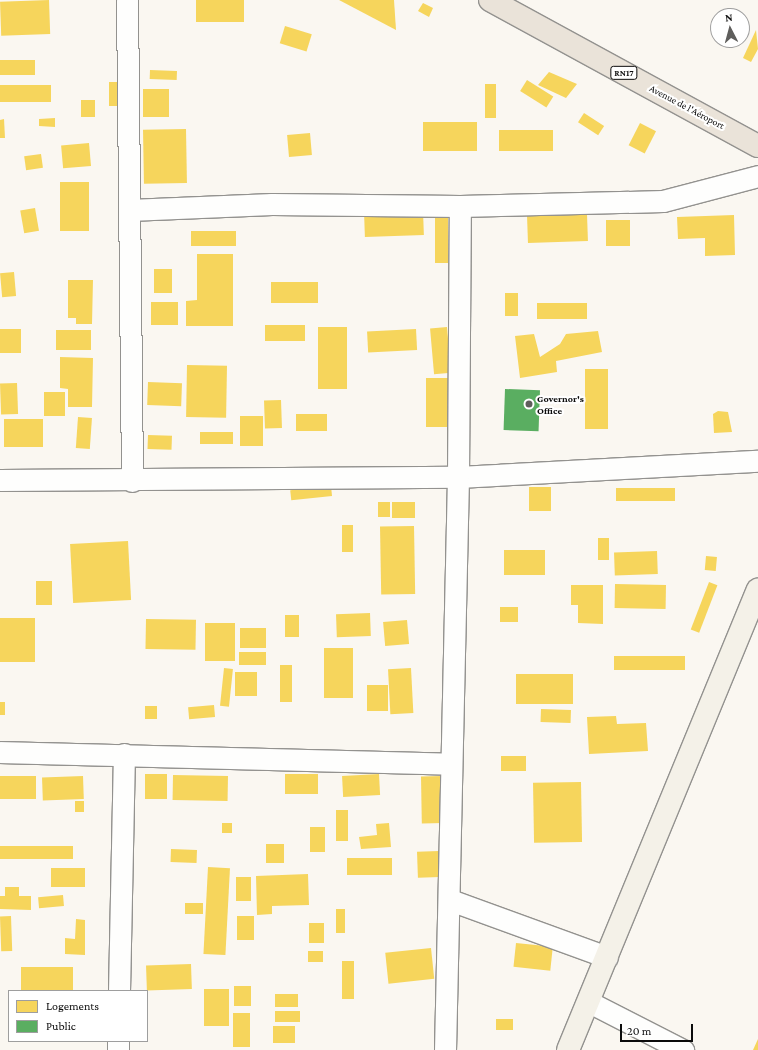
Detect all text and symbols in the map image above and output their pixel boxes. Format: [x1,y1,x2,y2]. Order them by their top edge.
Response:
north arrow [710,8,750,48]
text: N [724,11,733,23]
road number: RN17 [610,66,638,80]
street label: Avenue de l'Aéroport [647,82,727,132]
place label: Governor's Office [537,392,584,416]
marker: Governor's Office [524,399,534,409]
legend [8,990,148,1042]
text: Logements [46,999,99,1013]
scale bar [622,1016,695,1042]
text: Public [46,1019,76,1033]
text: 20 m [627,1024,651,1038]

